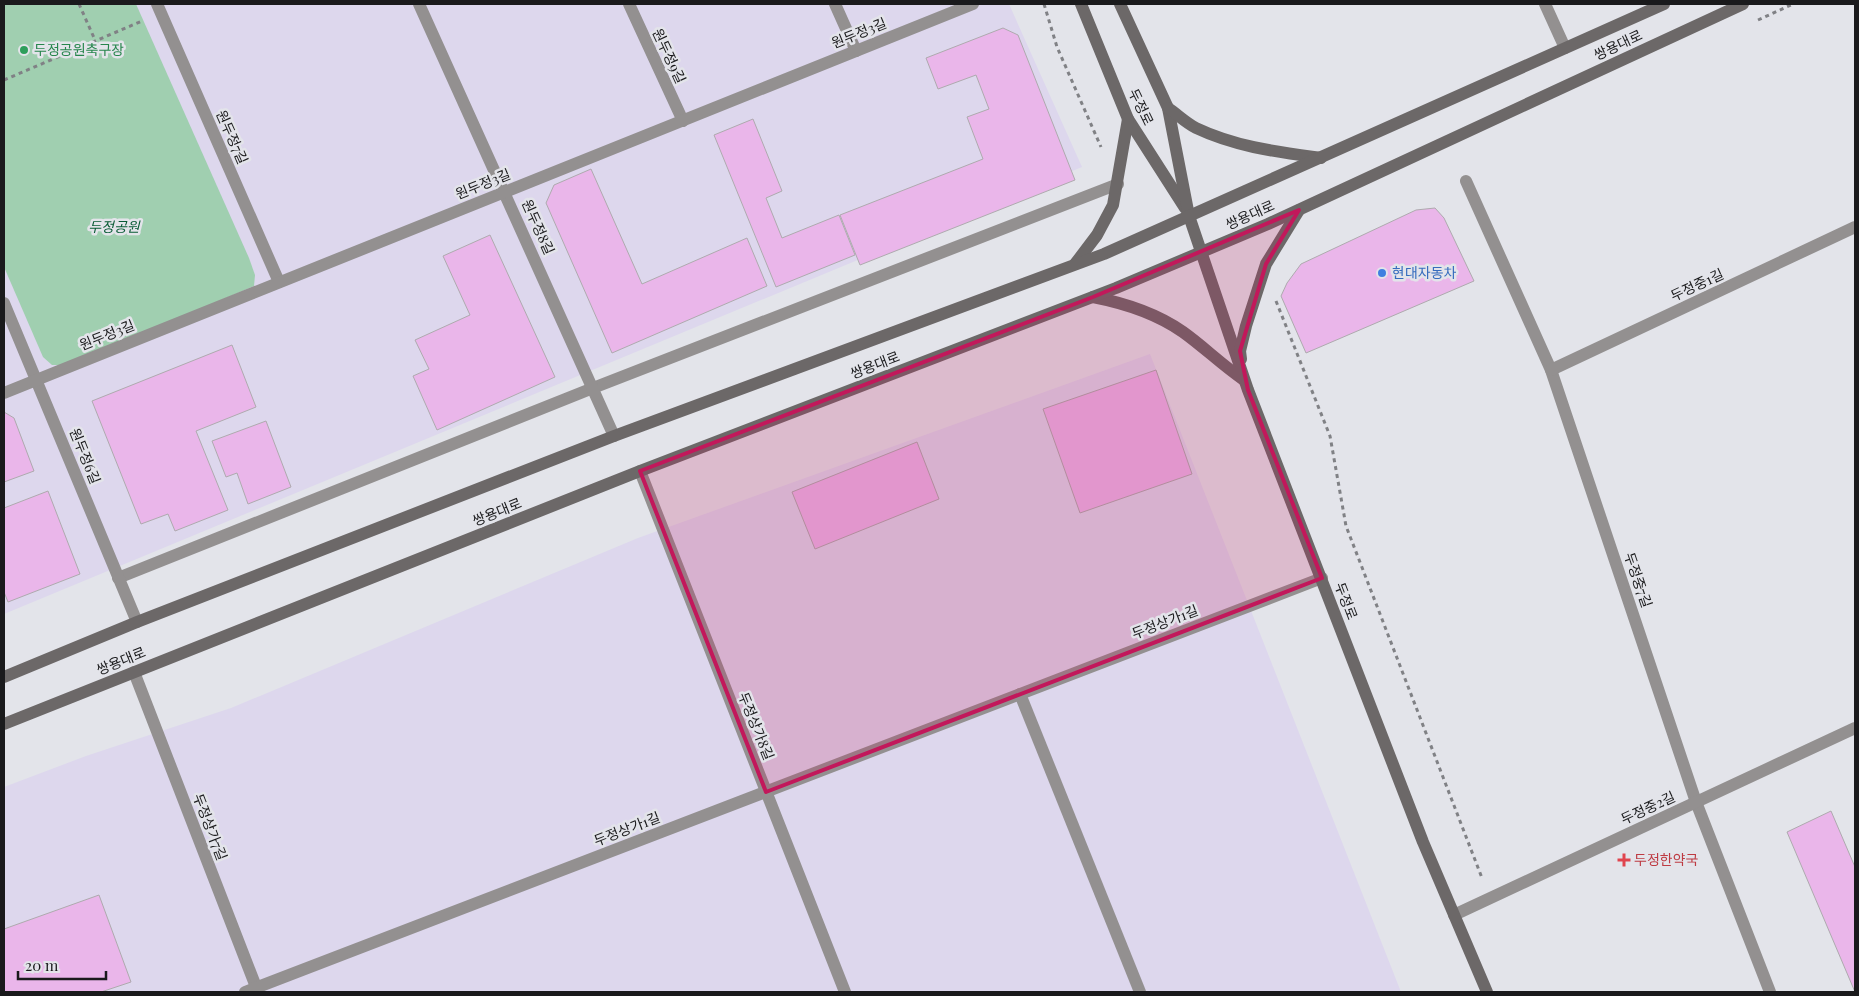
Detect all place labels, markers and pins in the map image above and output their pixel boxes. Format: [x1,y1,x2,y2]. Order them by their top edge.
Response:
place label: 두정공원축구장 [34,40,124,59]
marker: 두정공원축구장 [18,44,30,56]
place label: 현대자동차 [1392,263,1457,282]
marker: 현대자동차 [1376,267,1388,279]
place label: 두정한약국 [1634,850,1699,869]
marker: 두정한약국 [1618,854,1630,866]

